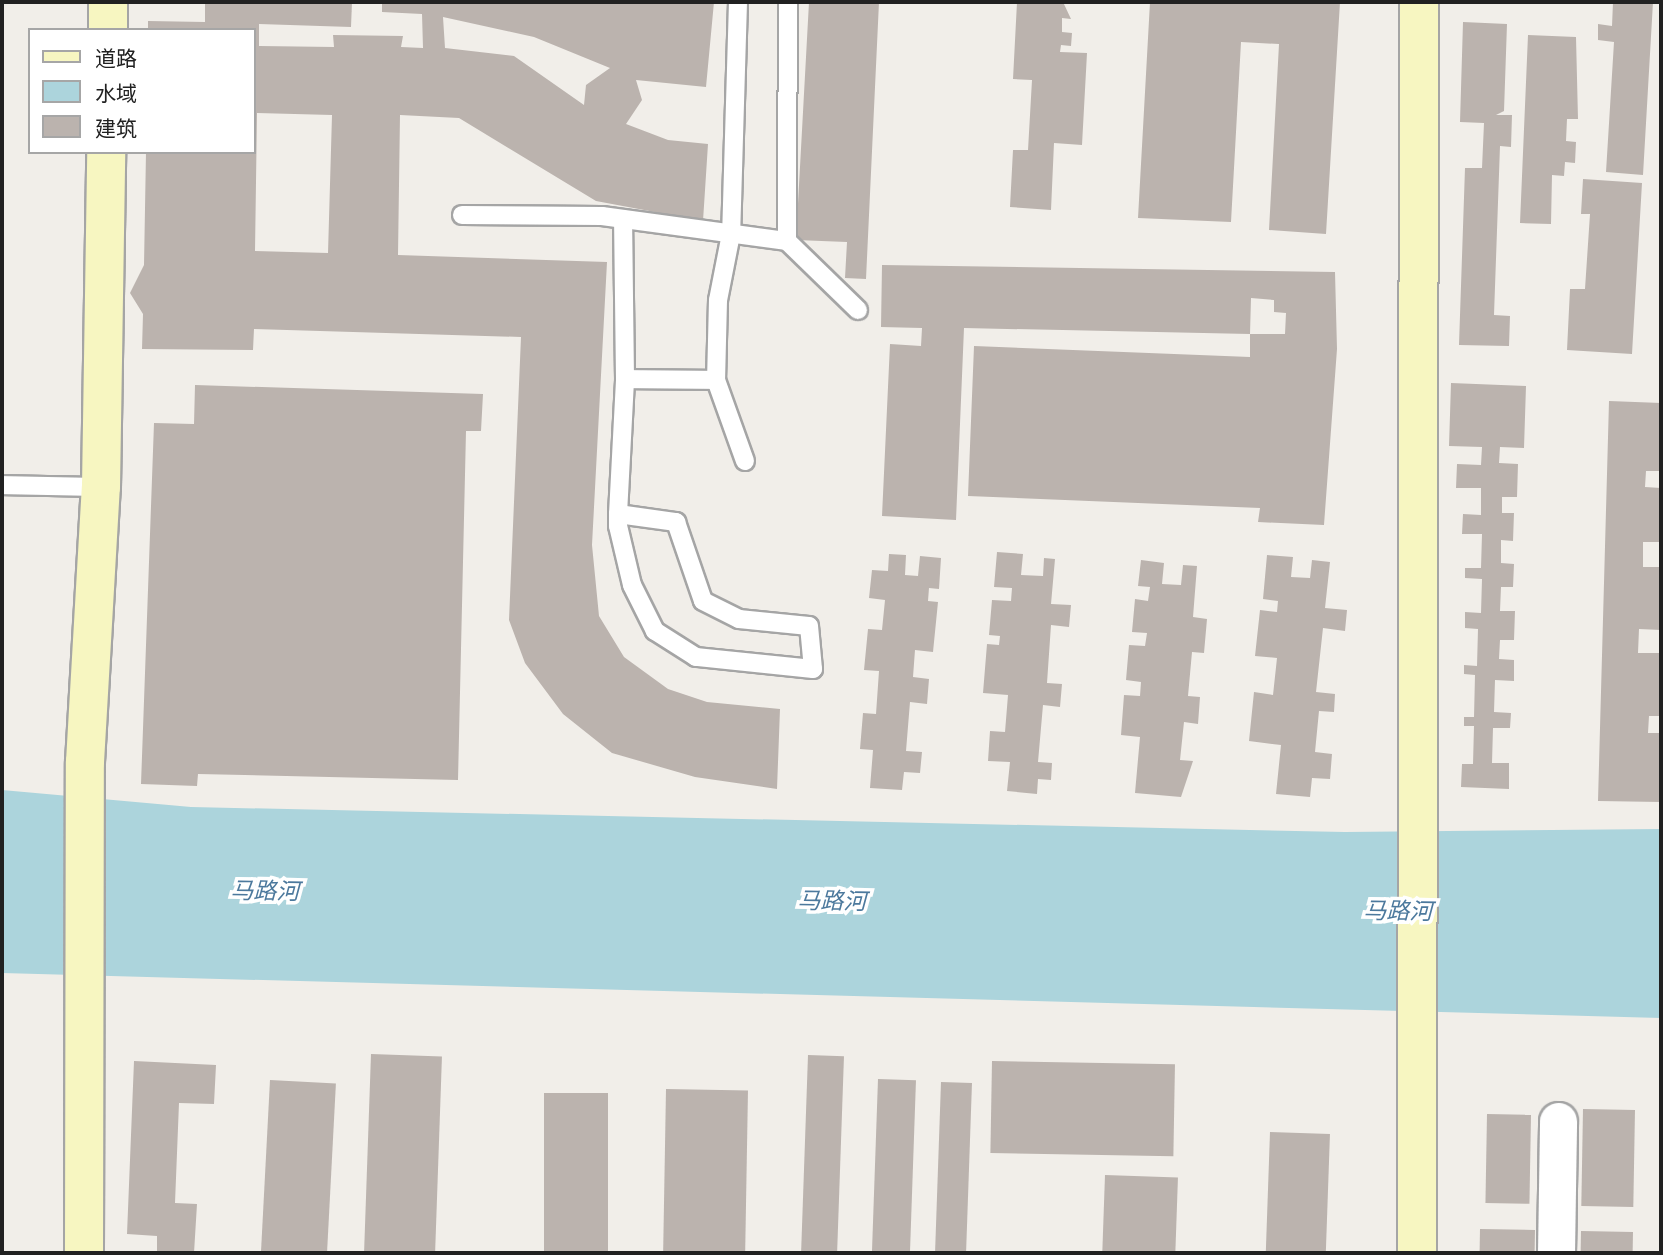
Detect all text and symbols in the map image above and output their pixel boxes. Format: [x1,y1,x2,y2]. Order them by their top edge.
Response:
legend [28,28,256,154]
text: 道路 [95,44,137,72]
text: 水域 [95,79,137,107]
text: 建筑 [95,114,137,142]
water label: 马路河 [230,876,300,904]
water label: 马路河 [797,886,867,914]
water label: 马路河 [1363,896,1433,924]

